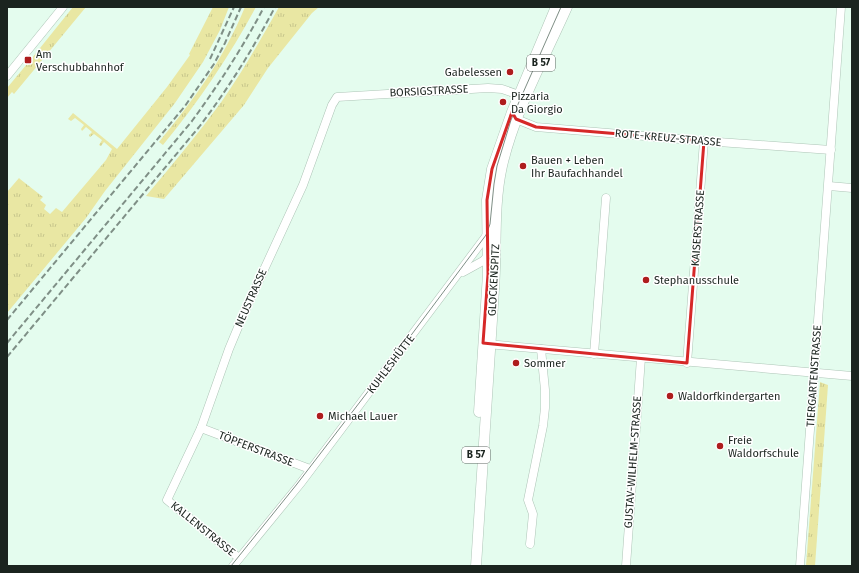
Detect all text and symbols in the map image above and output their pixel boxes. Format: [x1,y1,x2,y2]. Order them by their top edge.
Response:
place label: Am Verschubbahnhof [36,48,125,74]
marker: Am Verschubbahnhof [23,55,33,65]
road number: B 57 [527,55,555,71]
place label: Gabelessen [445,66,502,79]
marker: Gabelessen [505,67,515,77]
street label: BORSIGSTRASSE [389,82,469,100]
place label: Pizzaria Da Giorgio [511,90,563,116]
marker: Pizzaria Da Giorgio [498,97,508,107]
street label: ROTE-KREUZ-STRASSE [614,127,722,149]
place label: Bauen + Leben Ihr Baufachhandel [531,154,623,180]
marker: Bauen + Leben Ihr Baufachhandel [518,161,528,171]
street label: KAISERSTRASSE [689,189,707,267]
street label: GLOCKENSPITZ [486,243,502,317]
street label: NEUSTRASSE [232,267,270,329]
place label: Stephanusschule [654,274,739,287]
marker: Stephanusschule [641,275,651,285]
street label: TIERGARTENSTRASSE [804,324,824,427]
street label: KUHLESHÜTTE [364,331,417,396]
place label: Sommer [524,357,566,370]
marker: Sommer [511,358,521,368]
place label: Waldorfkindergarten [678,390,781,403]
marker: Waldorfkindergarten [665,391,675,401]
street label: GUSTAV-WILHELM-STRASSE [622,395,644,529]
place label: Michael Lauer [328,410,398,423]
marker: Michael Lauer [315,411,325,421]
street label: TÖPFERSTRASSE [217,428,296,469]
place label: Freie Waldorfschule [728,434,799,460]
marker: Freie Waldorfschule [715,441,725,451]
road number: B 57 [462,447,490,463]
street label: KALLENSTRASSE [168,499,238,559]

